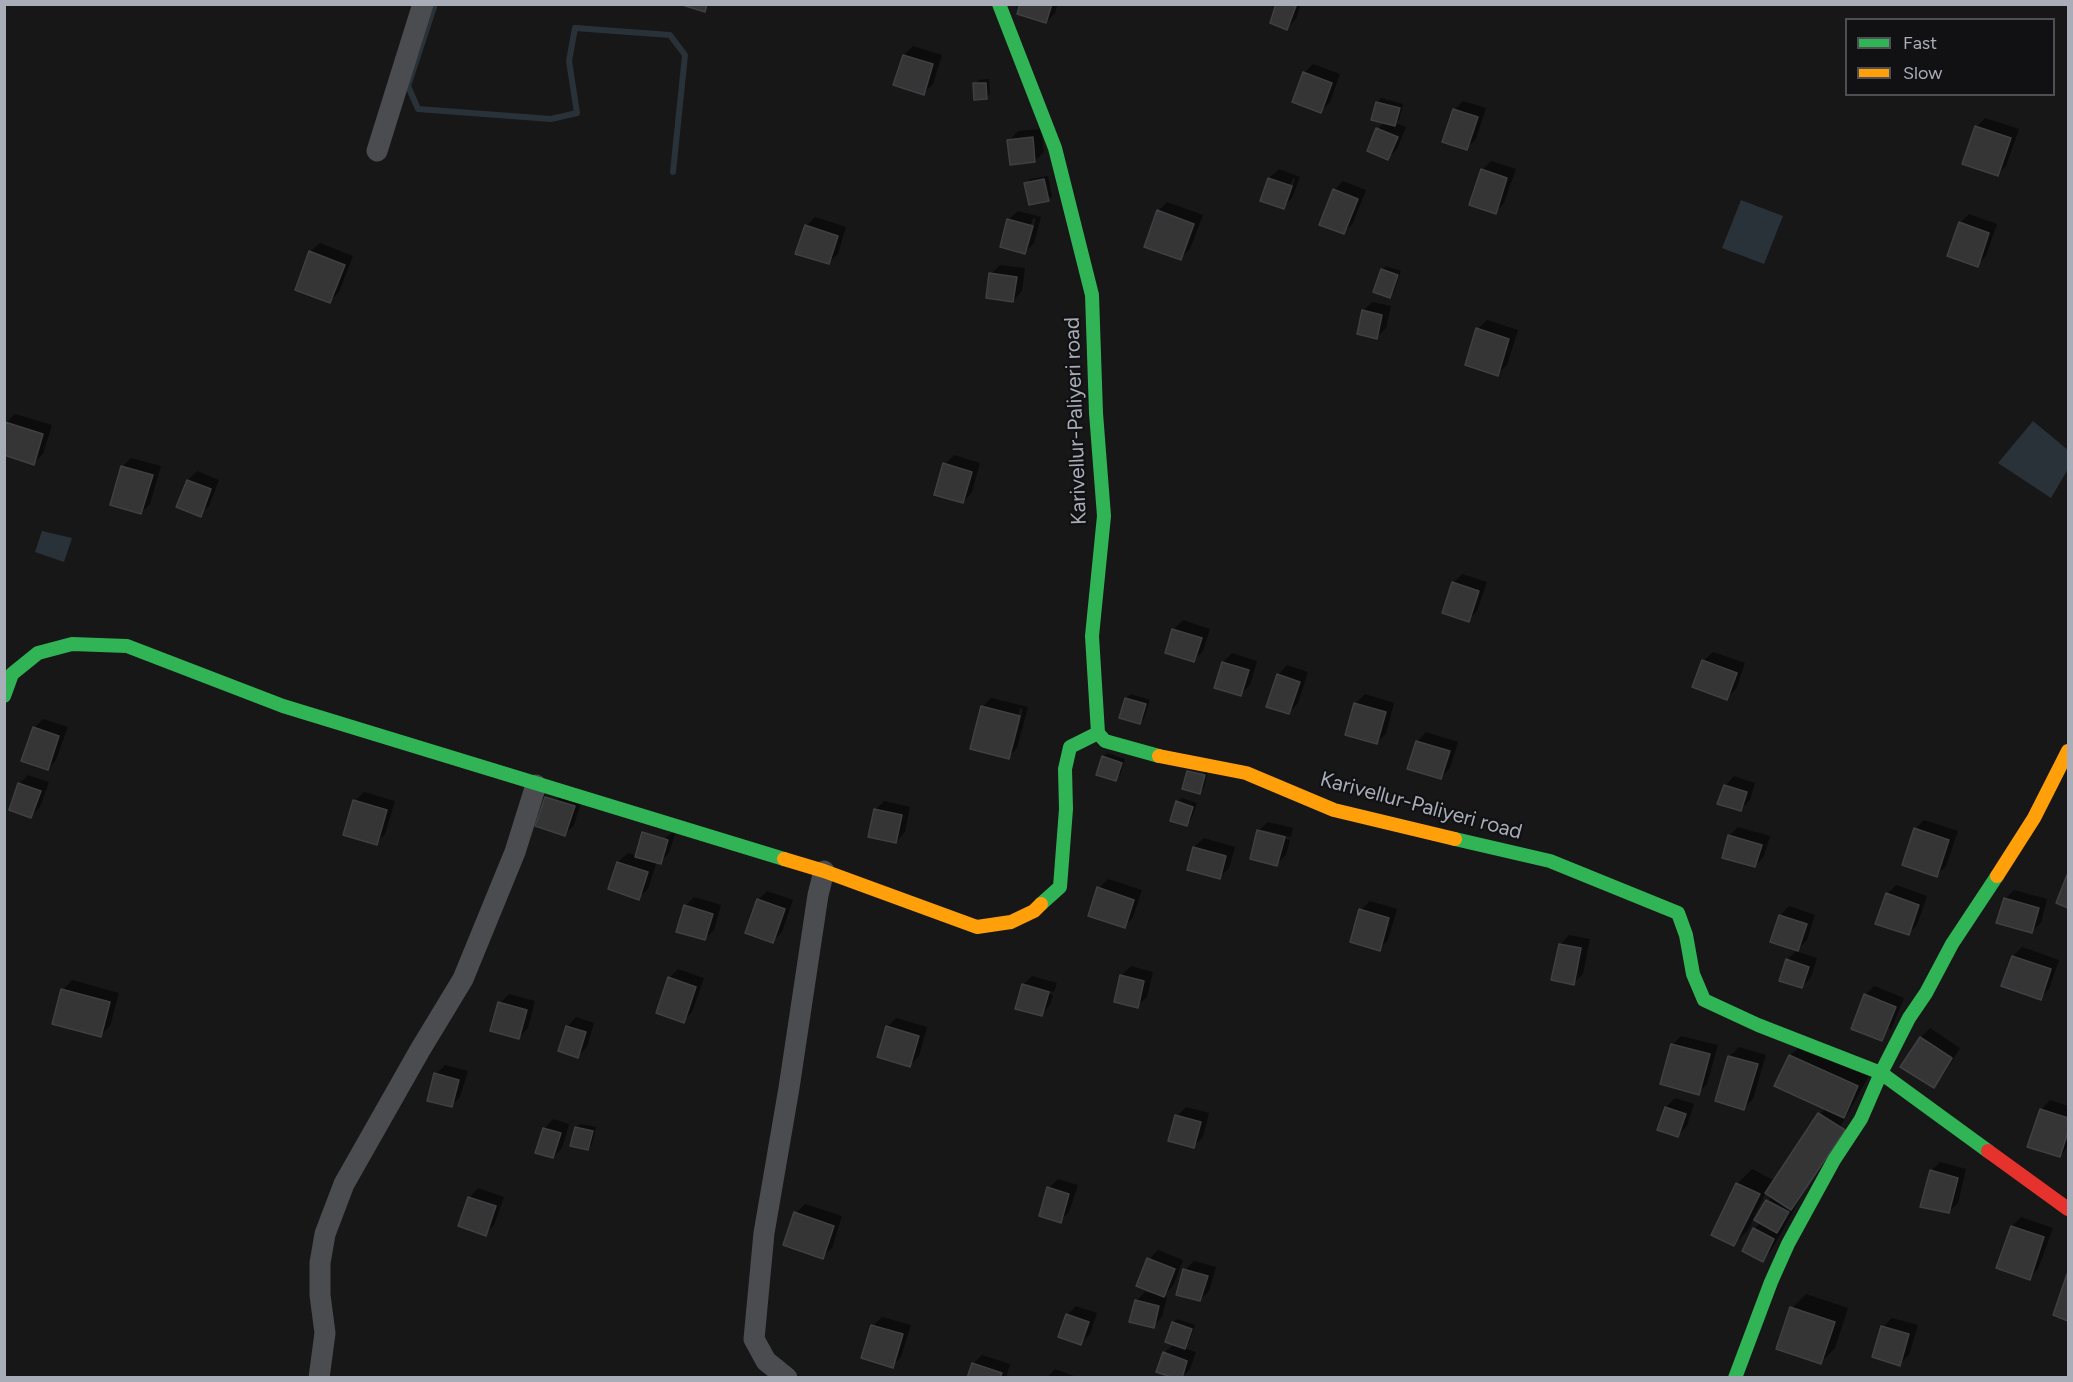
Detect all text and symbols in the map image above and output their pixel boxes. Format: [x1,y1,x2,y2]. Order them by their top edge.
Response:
legend [1845,18,2055,96]
text: Fast [1903,32,1937,54]
text: Slow [1903,62,1942,84]
street label: Karivellur-Paliyeri road [1060,317,1092,525]
street label: Karivellur-Paliyeri road [1317,767,1525,845]

